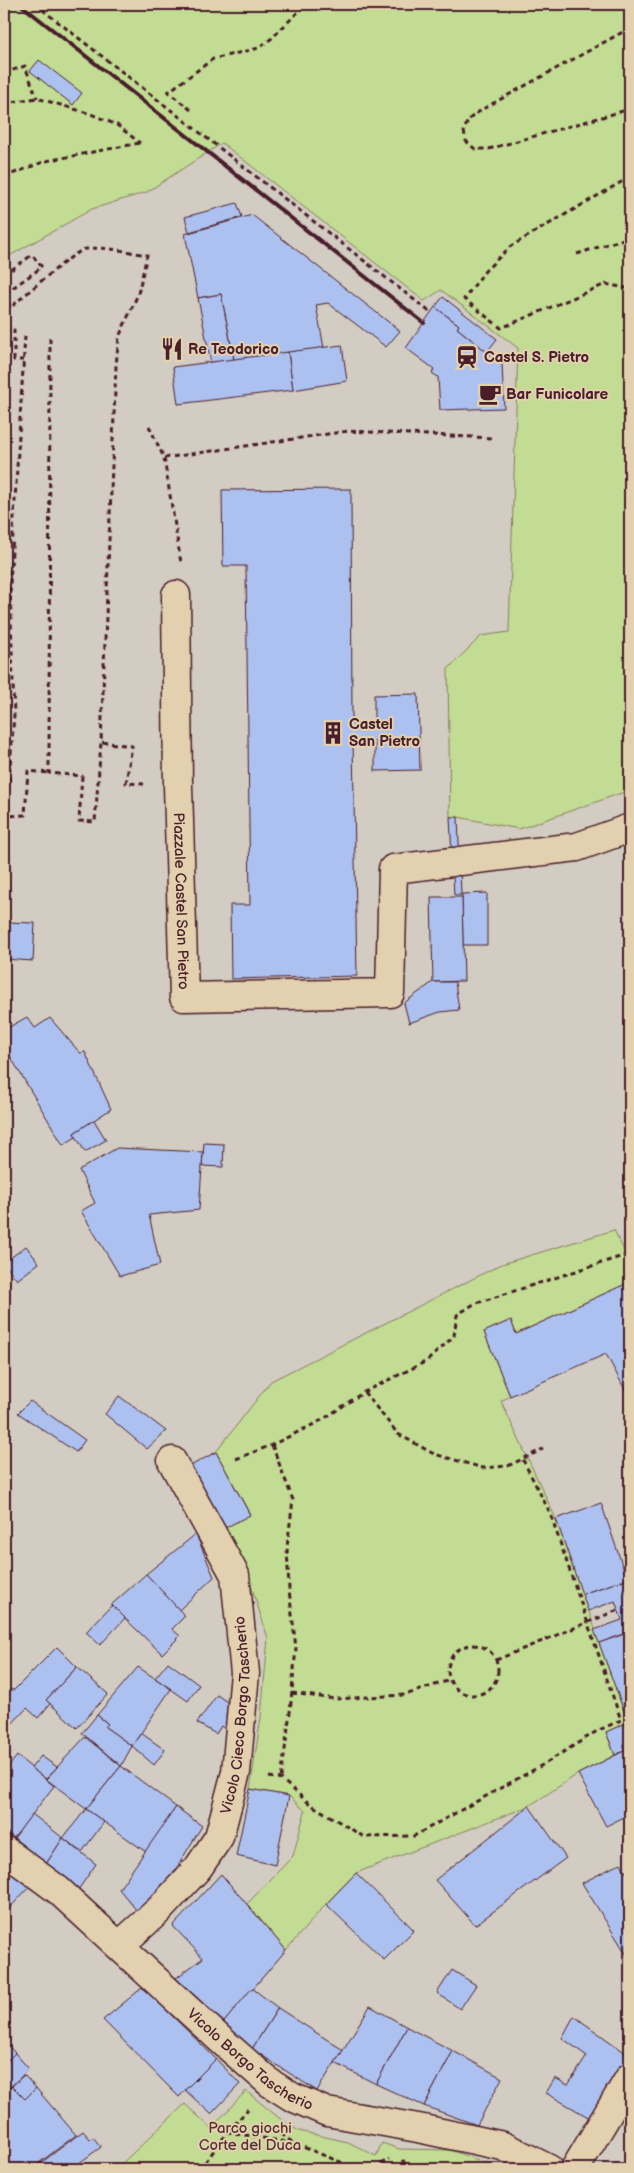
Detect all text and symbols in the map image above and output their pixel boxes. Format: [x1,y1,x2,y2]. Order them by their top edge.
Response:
restaurant icon: Re Teodorico [159,336,185,362]
place label: Re Teodorico [188,340,279,359]
station icon: Castel S. Pietro [454,344,480,370]
place label: Castel S. Pietro [484,348,590,367]
cafe icon: Bar Funicolare [477,381,503,407]
place label: Bar Funicolare [506,385,608,404]
place label: Castel San Pietro [349,715,420,751]
building icon: Castel San Pietro [320,720,346,746]
street label: Piazzale Castel San Pietro [169,812,193,990]
street label: Vicolo Cieco Borgo Tascherio [216,1615,255,1816]
street label: Vicolo Borgo Tascherio [183,2004,316,2115]
park label: Parco giochi Corte del Duca [199,2119,301,2155]

